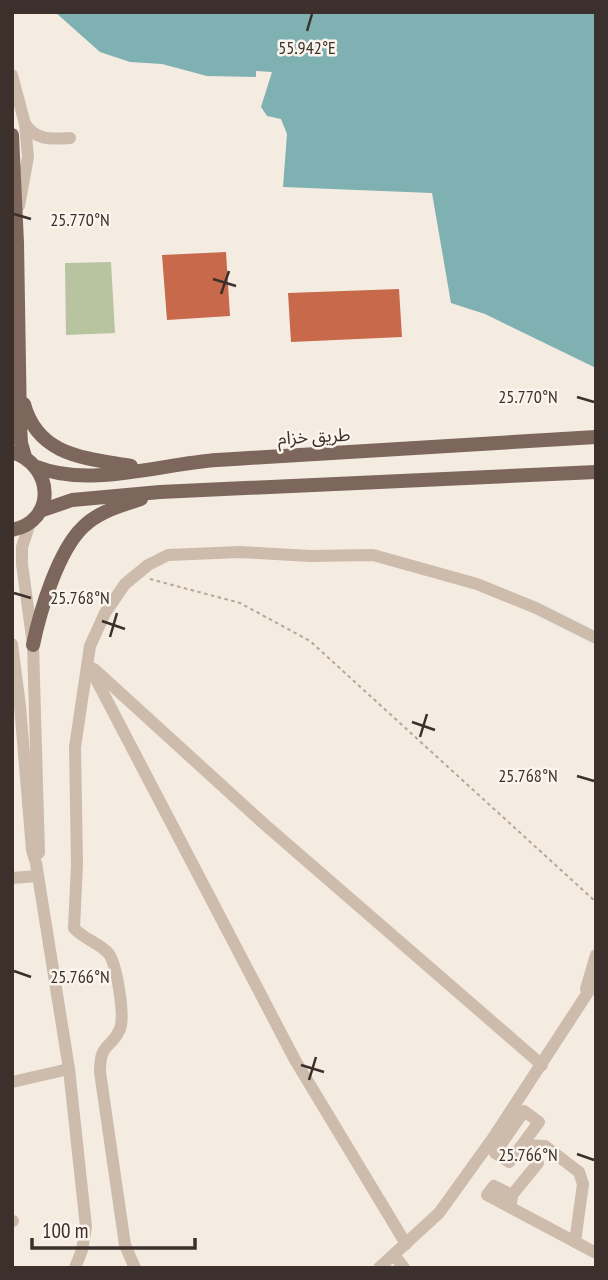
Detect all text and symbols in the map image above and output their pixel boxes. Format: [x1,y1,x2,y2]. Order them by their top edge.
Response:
text: 55.942°E [278,36,336,59]
text: 25.770°N [50,208,110,231]
text: 25.770°N [498,385,558,408]
street label: طريق خزام [277,423,351,452]
text: 25.768°N [50,586,110,609]
text: 25.768°N [498,764,558,787]
text: 25.766°N [50,965,110,988]
text: 25.766°N [498,1143,558,1166]
scale bar [32,1206,194,1250]
text: 100 m [42,1217,88,1244]

